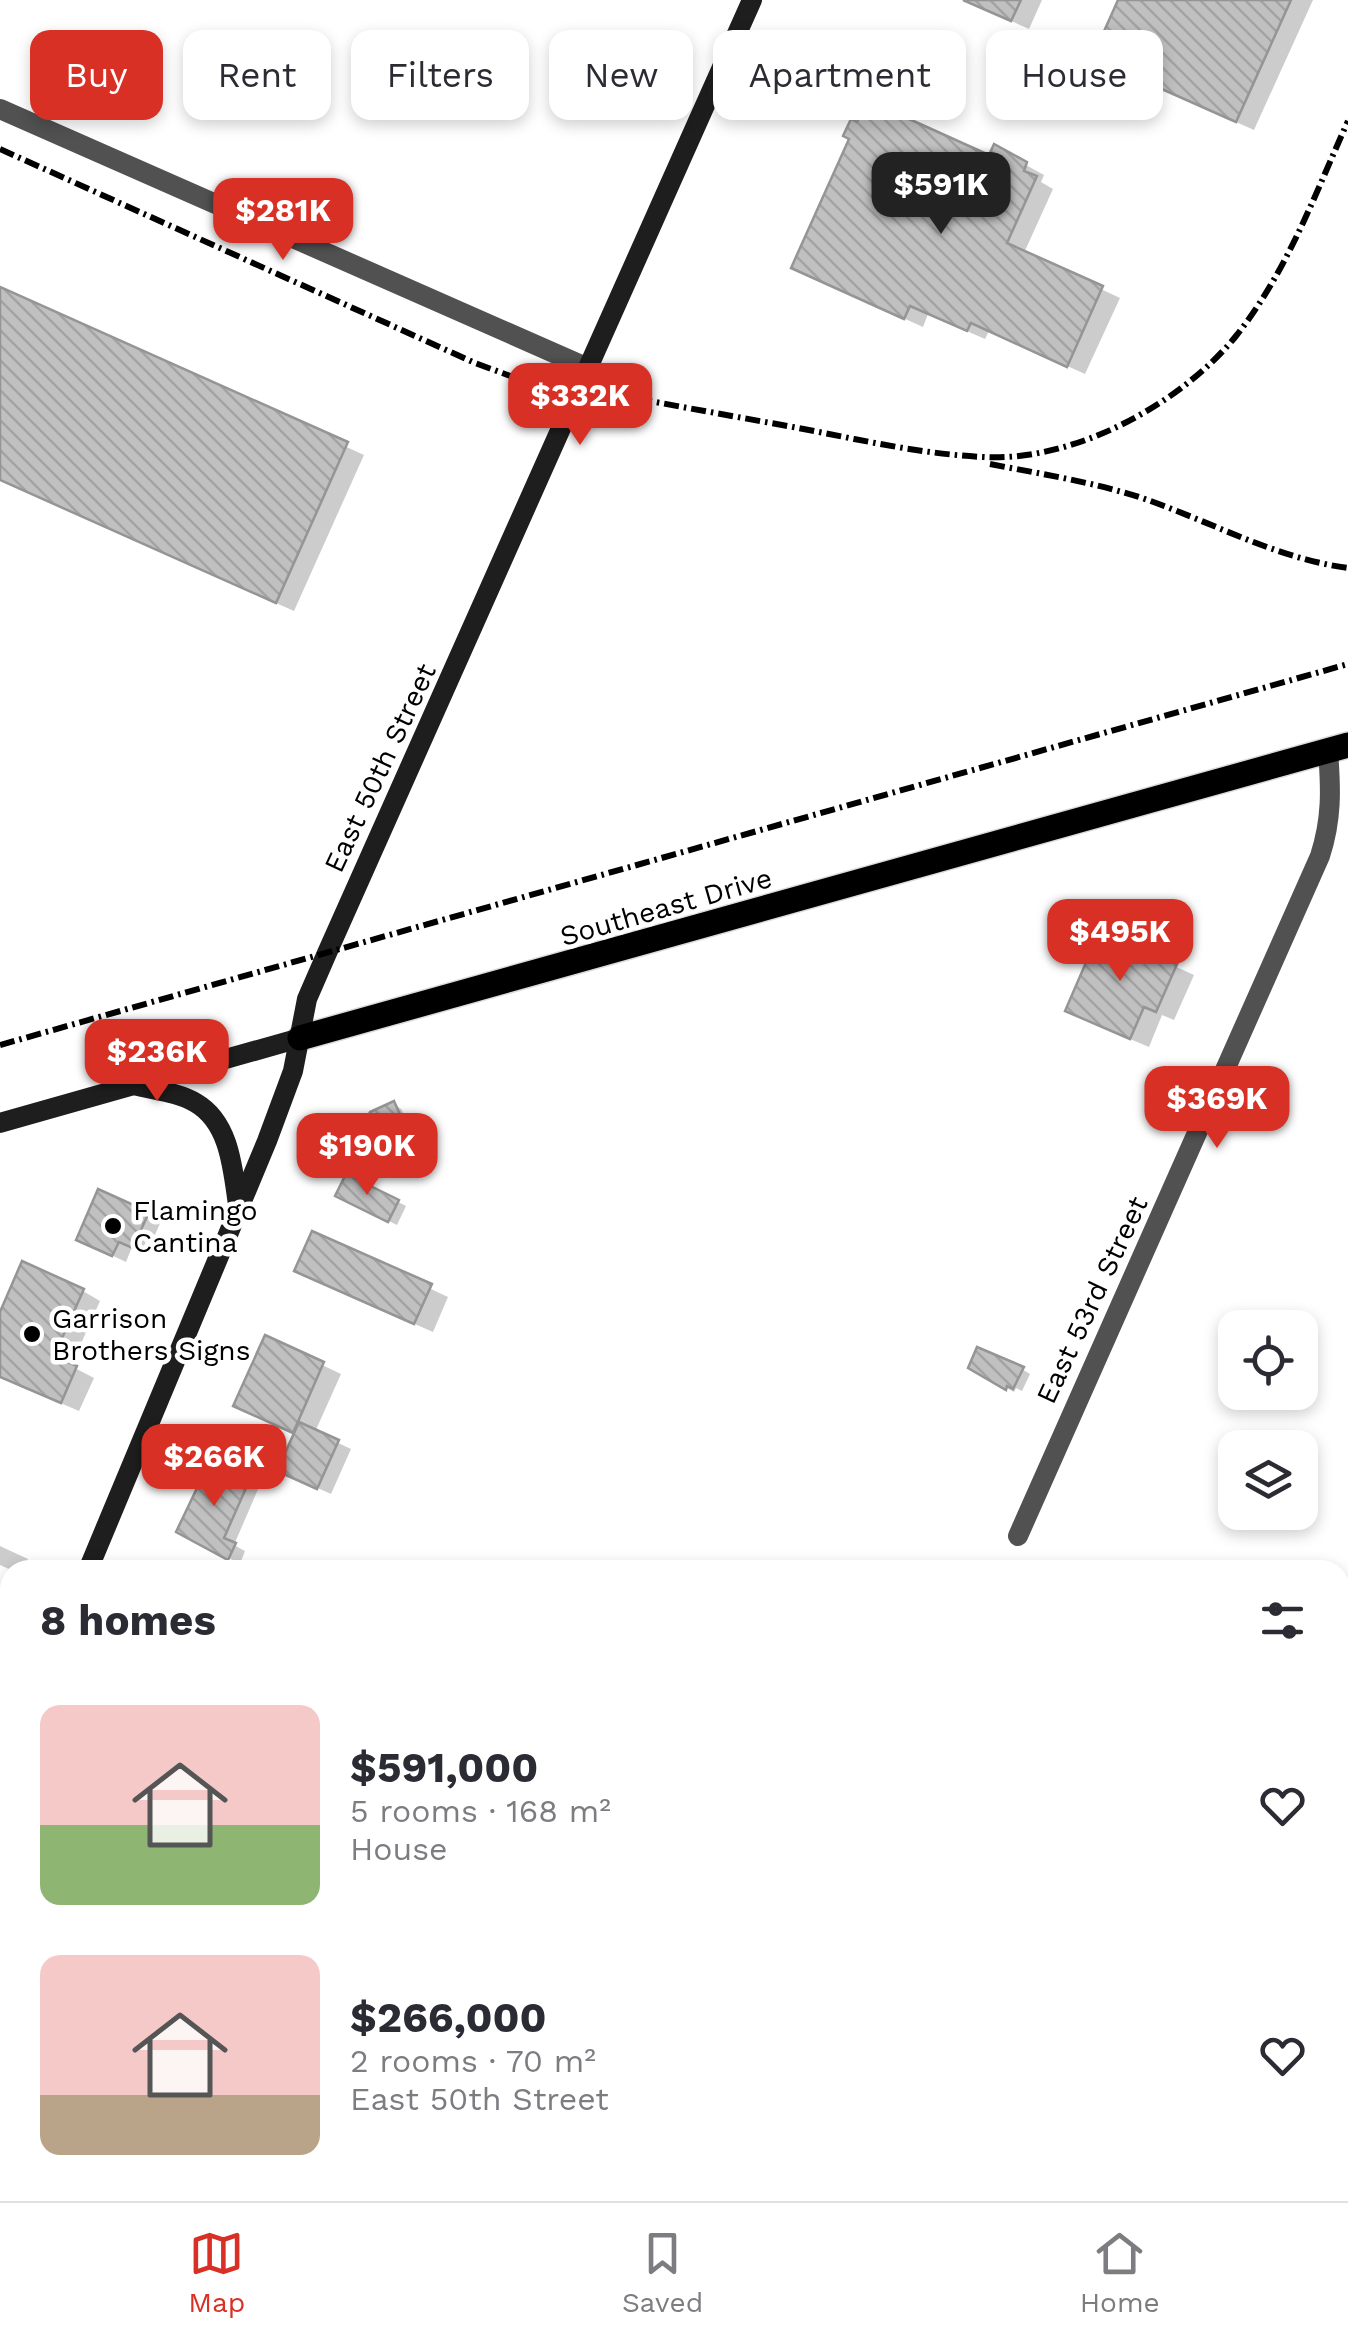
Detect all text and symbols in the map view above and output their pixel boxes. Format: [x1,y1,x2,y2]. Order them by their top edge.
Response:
chip: Buy [30,30,163,120]
chip: Rent [183,30,331,120]
chip: Filters [351,30,529,120]
chip: New [549,30,693,120]
chip: Apartment [713,30,966,120]
chip: House [986,30,1163,120]
pin: $591K [871,152,1011,237]
text: $591K [894,165,988,203]
pin: $281K [213,178,353,263]
text: $281K [235,191,331,229]
pin: $332K [510,363,650,448]
text: $332K [530,376,630,414]
street label: East 50th Street [317,658,443,878]
street label: Southeast Drive [556,861,776,953]
pin: $495K [1050,899,1190,984]
text: $495K [1069,912,1171,950]
pin: $236K [87,1019,227,1104]
text: $236K [107,1032,207,1070]
pin: $369K [1147,1066,1287,1151]
text: $369K [1166,1079,1268,1117]
pin: $190K [297,1113,437,1198]
text: $190K [319,1126,415,1164]
street label: East 53rd Street [1030,1191,1155,1409]
place label: Flamingo Cantina [133,1194,258,1259]
marker: Flamingo Cantina [102,1215,124,1237]
place label: Garrison Brothers Signs [52,1302,250,1367]
map controls [1218,1310,1318,1530]
button: locate [1218,1310,1318,1410]
marker: Garrison Brothers Signs [21,1323,43,1345]
pin: $266K [144,1424,284,1509]
button: layers [1218,1430,1318,1530]
text: $266K [163,1437,265,1475]
icon: filters [1255,1593,1310,1648]
text: 8 homes [40,1596,216,1645]
text: $591,000 [350,1743,538,1792]
icon: home [120,1745,240,1865]
icon: heart [1255,1778,1310,1833]
text: 5 rooms · 168 m² [350,1792,611,1830]
text: House [350,1830,448,1868]
text: $266,000 [350,1993,547,2042]
icon: home [120,1995,240,2115]
icon: heart [1255,2028,1310,2083]
text: 2 rooms · 70 m² [350,2042,596,2080]
text: East 50th Street [350,2080,609,2118]
tab: Map [188,2226,245,2319]
tab: Saved [622,2226,703,2319]
tab: Home [1080,2226,1160,2319]

